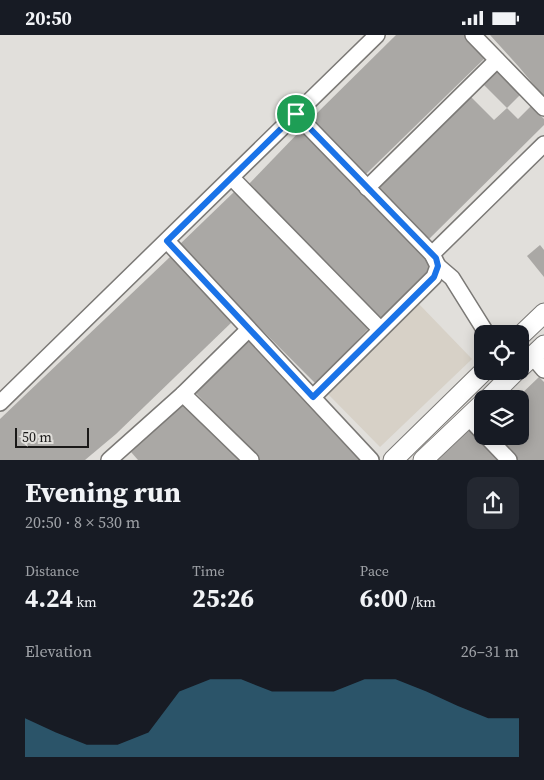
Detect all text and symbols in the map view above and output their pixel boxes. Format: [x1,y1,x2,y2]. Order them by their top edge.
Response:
text: 20:50 [25,5,72,31]
pin [275,93,317,135]
icon: arrive [282,100,310,128]
map controls [474,325,529,445]
button: locate [474,325,529,380]
button: layers [474,390,529,445]
scale bar [15,425,89,448]
text: 50 m [22,427,52,447]
text: Evening run [25,473,181,511]
button: share [467,477,519,529]
text: 20:50 · 8 × 530 m [25,511,140,533]
text: Distance [25,561,79,581]
text: Time [192,561,225,581]
text: Pace [360,561,389,581]
text: 4.24 [25,581,73,615]
text: 25:26 [192,581,254,615]
text: 6:00 [360,581,408,615]
text: km [73,592,97,612]
text: /km [408,592,436,612]
text: Elevation [25,640,92,662]
text: 26–31 m [461,640,519,662]

